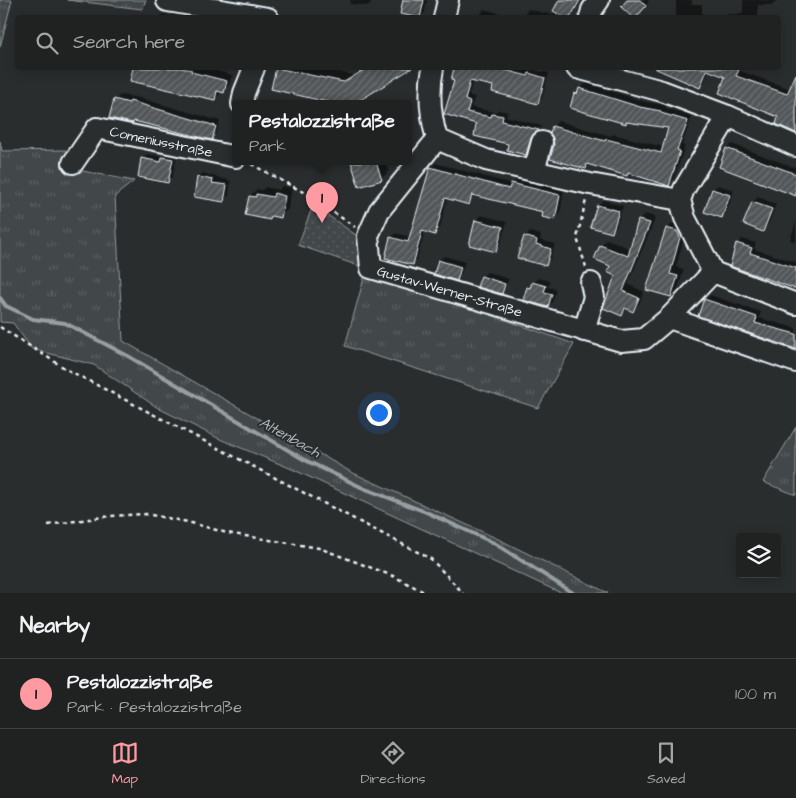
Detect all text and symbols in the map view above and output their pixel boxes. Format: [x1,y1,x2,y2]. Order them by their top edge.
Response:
search box [15,15,781,70]
icon: search [33,29,61,57]
text: Search here [73,29,185,56]
popup [232,100,412,165]
text: Pestalozzistraße [249,108,395,135]
street label: Comeniusstraße [108,122,215,163]
text: Park [249,135,286,157]
pin: 1 [306,182,338,223]
street label: Gustav-Werner-Straße [374,261,525,323]
your location [366,400,392,426]
water label: Altenbach [256,412,324,463]
map controls [736,533,781,578]
button: layers [736,533,781,578]
text: Nearby [20,611,90,640]
text: Pestalozzistraße [67,669,213,696]
text: 1 [35,683,37,705]
text: 100 m [735,683,776,705]
text: Park · Pestalozzistraße [67,696,242,718]
tab: Map [111,739,139,789]
tab: Directions [360,739,425,789]
tab: Saved [647,739,685,789]

